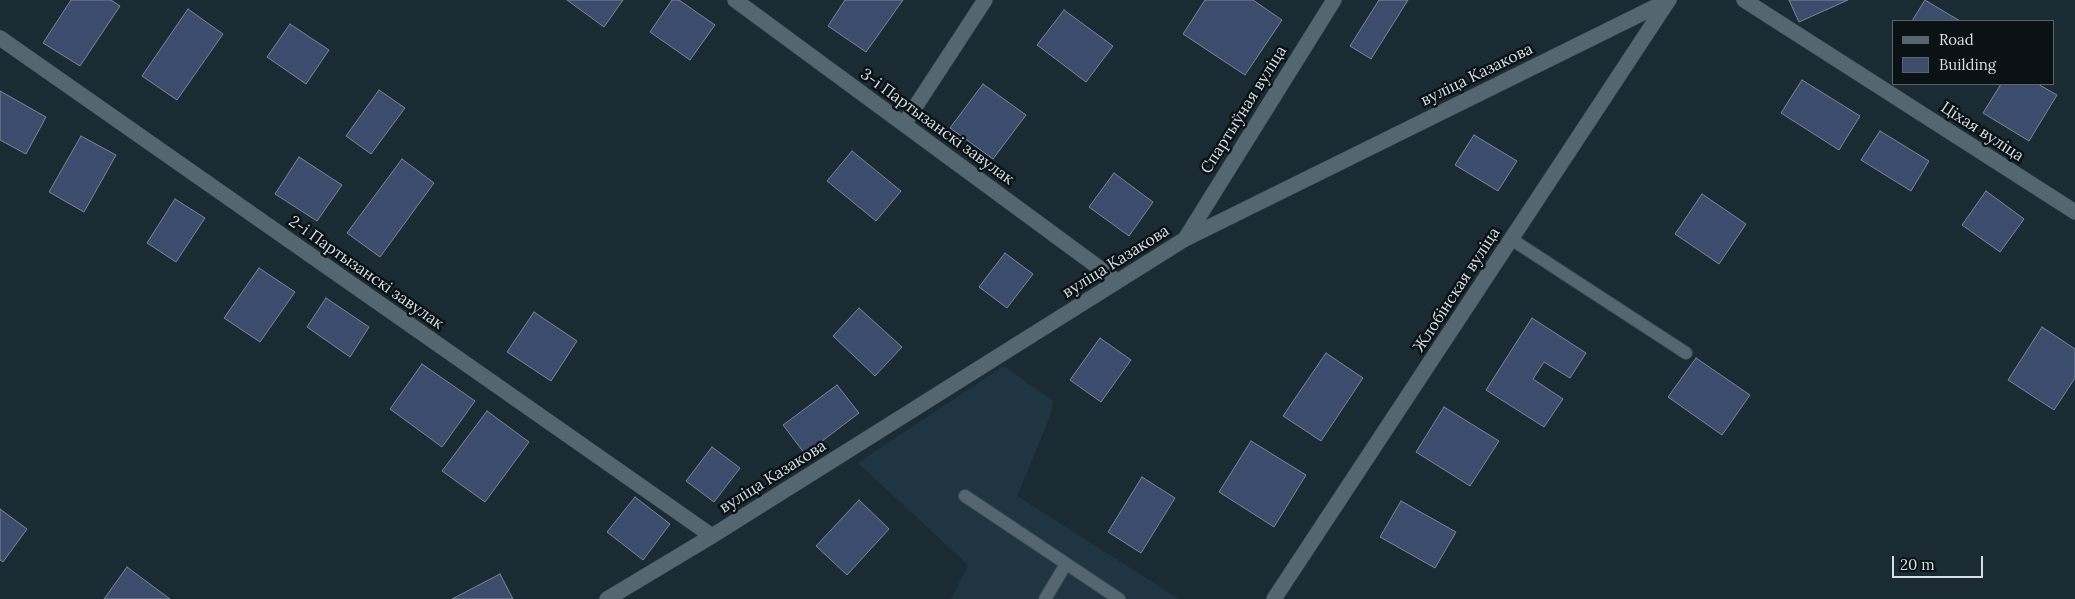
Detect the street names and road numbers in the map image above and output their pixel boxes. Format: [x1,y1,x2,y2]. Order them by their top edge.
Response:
street label: вуліца Казакова [1418,40,1536,110]
street label: Спартыўная вуліца [1197,43,1291,177]
street label: 3-і Партызанскі завулак [856,65,1018,189]
street label: Ціхая вуліца [1937,98,2027,166]
street label: 2-і Партызанскі завулак [285,212,447,334]
street label: вуліца Казакова [1059,221,1173,303]
street label: Жлобінская вуліца [1410,224,1504,356]
street label: вуліца Казакова [716,436,830,518]

